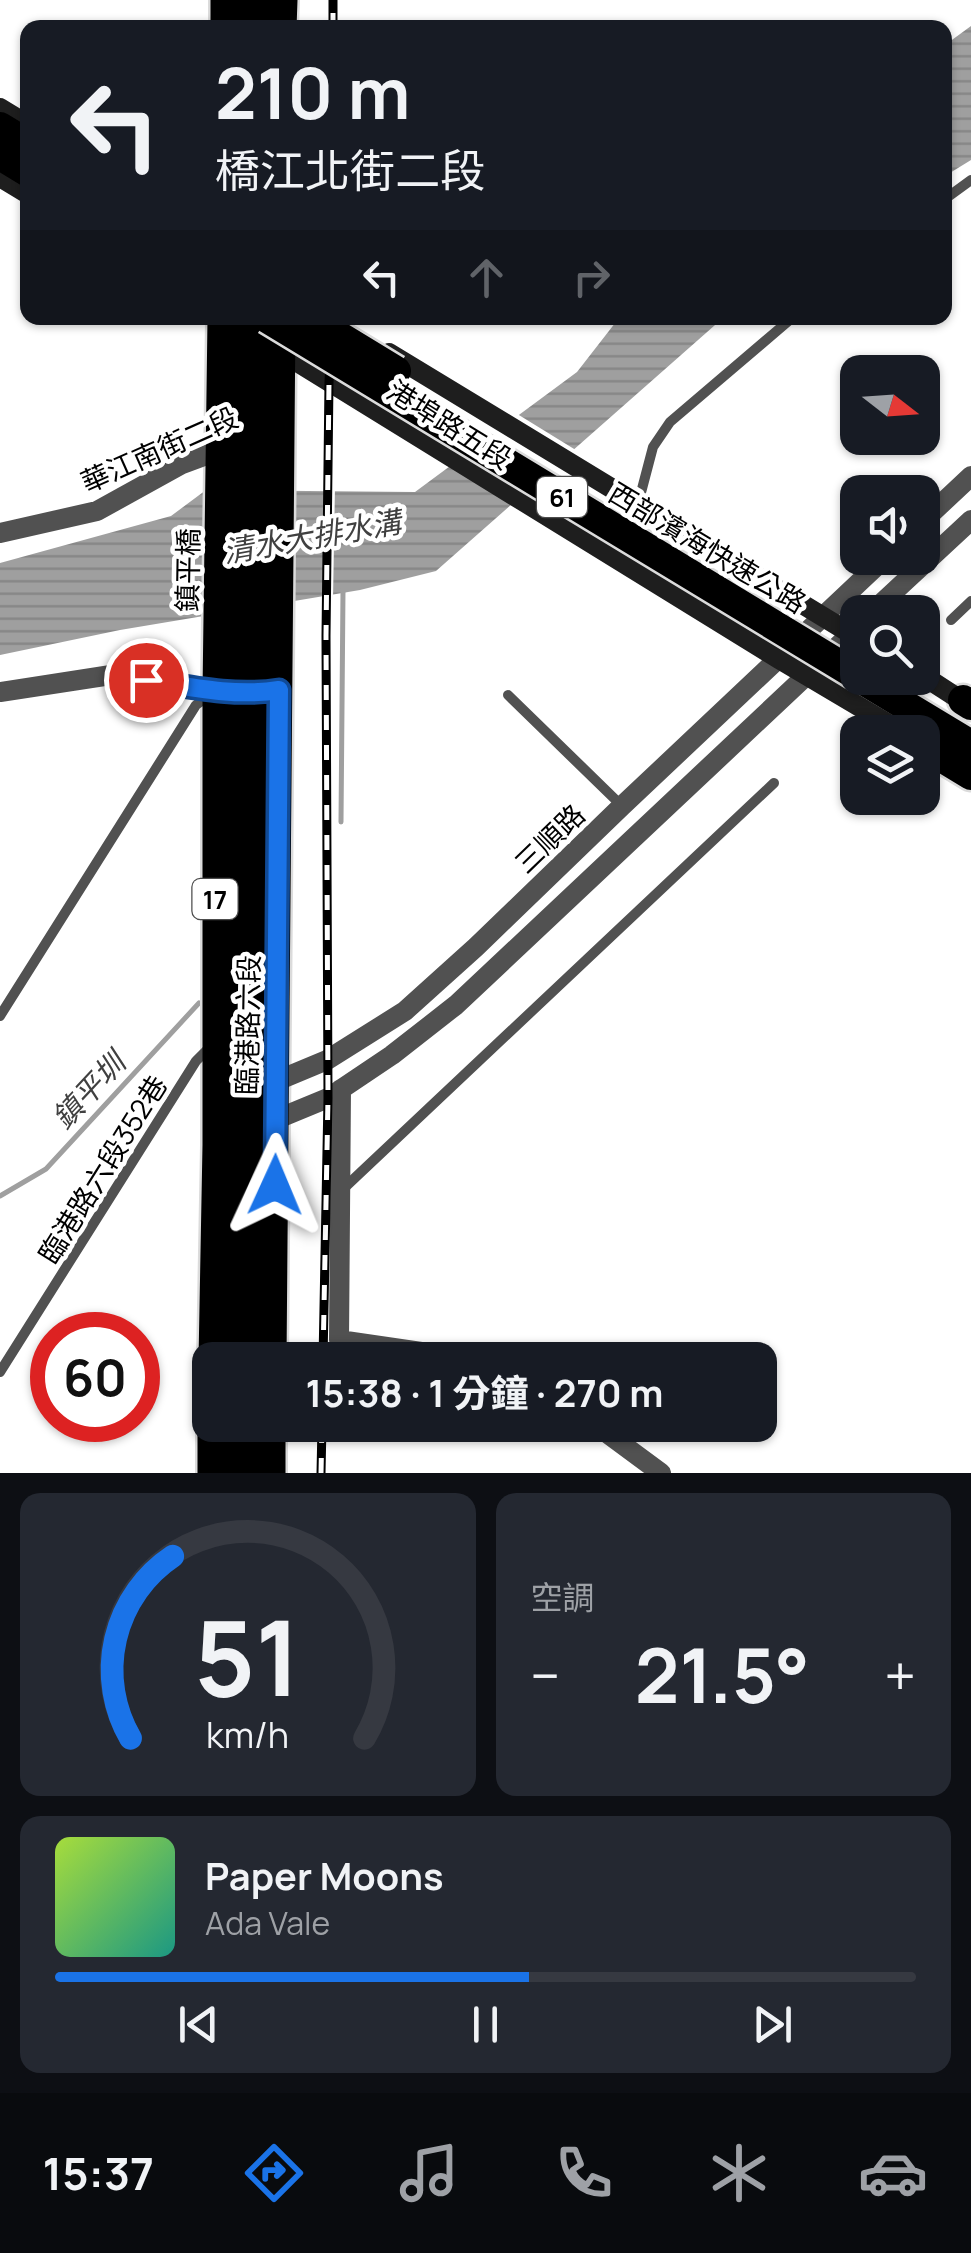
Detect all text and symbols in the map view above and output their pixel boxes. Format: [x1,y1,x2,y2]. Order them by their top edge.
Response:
text: 210 m [215,44,410,140]
icon: left [50,60,180,190]
text: 橋江北街二段 [215,139,485,201]
icon: left [354,250,409,305]
icon: ahead [459,250,514,305]
icon: right [564,250,619,305]
north arrow [840,355,940,455]
map controls [840,355,940,815]
street label: 港埠路五段 [381,371,519,477]
street label: 華江南街二段 [75,397,243,501]
street label: 西部濱海快速公路 [602,473,814,621]
button: sound [840,475,940,575]
road number: 61 [537,477,587,517]
water label: 清水大排水溝 [220,499,408,572]
street label: 鎮平橋 [167,528,207,612]
button: search [840,595,940,695]
pin [104,638,189,723]
icon: arrive [119,653,174,708]
button: layers [840,715,940,815]
street label: 三順路 [506,795,592,881]
road number: 17 [192,879,238,919]
street label: 臨港路六段 [227,955,267,1095]
water label: 鎮平圳 [42,1040,136,1137]
street label: 臨港路六段352巷 [29,1068,175,1270]
position arrow [223,1133,327,1237]
speed limit sign: 60 [30,1312,160,1442]
text: 15:38 · 1 分鐘 · 270 m [306,1366,663,1418]
text: 空調 [531,1575,595,1619]
text: 51 [195,1585,301,1727]
text: 21.5° [635,1623,810,1726]
text: − [531,1637,560,1713]
text: + [884,1637,916,1713]
text: km/h [206,1710,289,1759]
text: Paper Moons [205,1849,444,1901]
text: Ada Vale [205,1901,330,1945]
icon: previous [171,1997,226,2052]
icon: pause [458,1997,513,2052]
icon: next [745,1997,800,2052]
icon: directions [239,2138,309,2208]
icon: music [394,2138,464,2208]
icon: phone [549,2138,619,2208]
icon: climate [704,2138,774,2208]
icon: car [858,2138,928,2208]
text: 15:37 [42,2142,154,2204]

